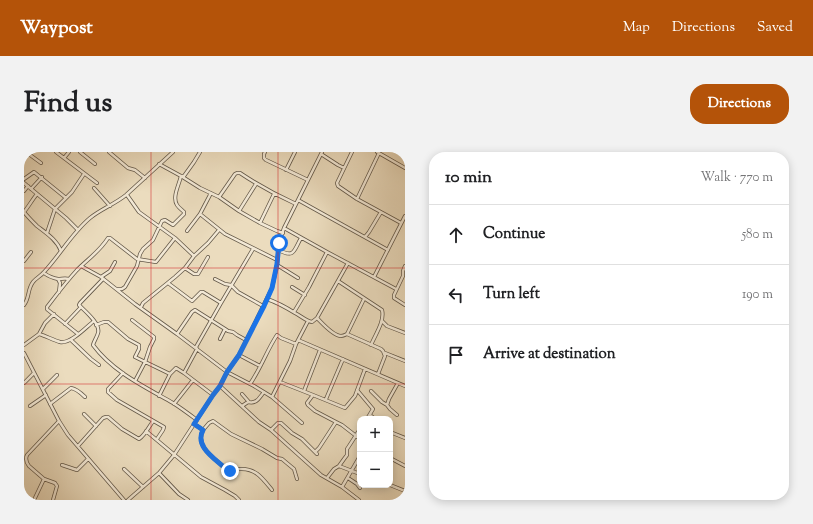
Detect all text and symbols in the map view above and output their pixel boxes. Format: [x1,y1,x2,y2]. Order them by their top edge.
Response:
text: Waypost [20,15,93,42]
text: Map [623,18,650,38]
text: Directions [672,18,735,38]
text: Saved [757,18,793,38]
text: Find us [24,84,112,124]
button: Directions [690,84,789,124]
text: 10 min [445,166,492,190]
text: Walk · 770 m [700,169,773,187]
icon: ahead [445,224,467,246]
text: Continue [483,224,545,245]
text: 580 m [742,226,773,244]
route start [270,234,288,252]
icon: left [445,284,467,306]
text: Turn left [483,284,540,305]
text: 190 m [742,286,773,304]
icon: arrive [445,344,467,366]
text: Arrive at destination [483,344,616,365]
map controls [357,416,393,488]
button: + [357,416,393,452]
button: − [357,452,393,488]
route end [221,462,239,480]

